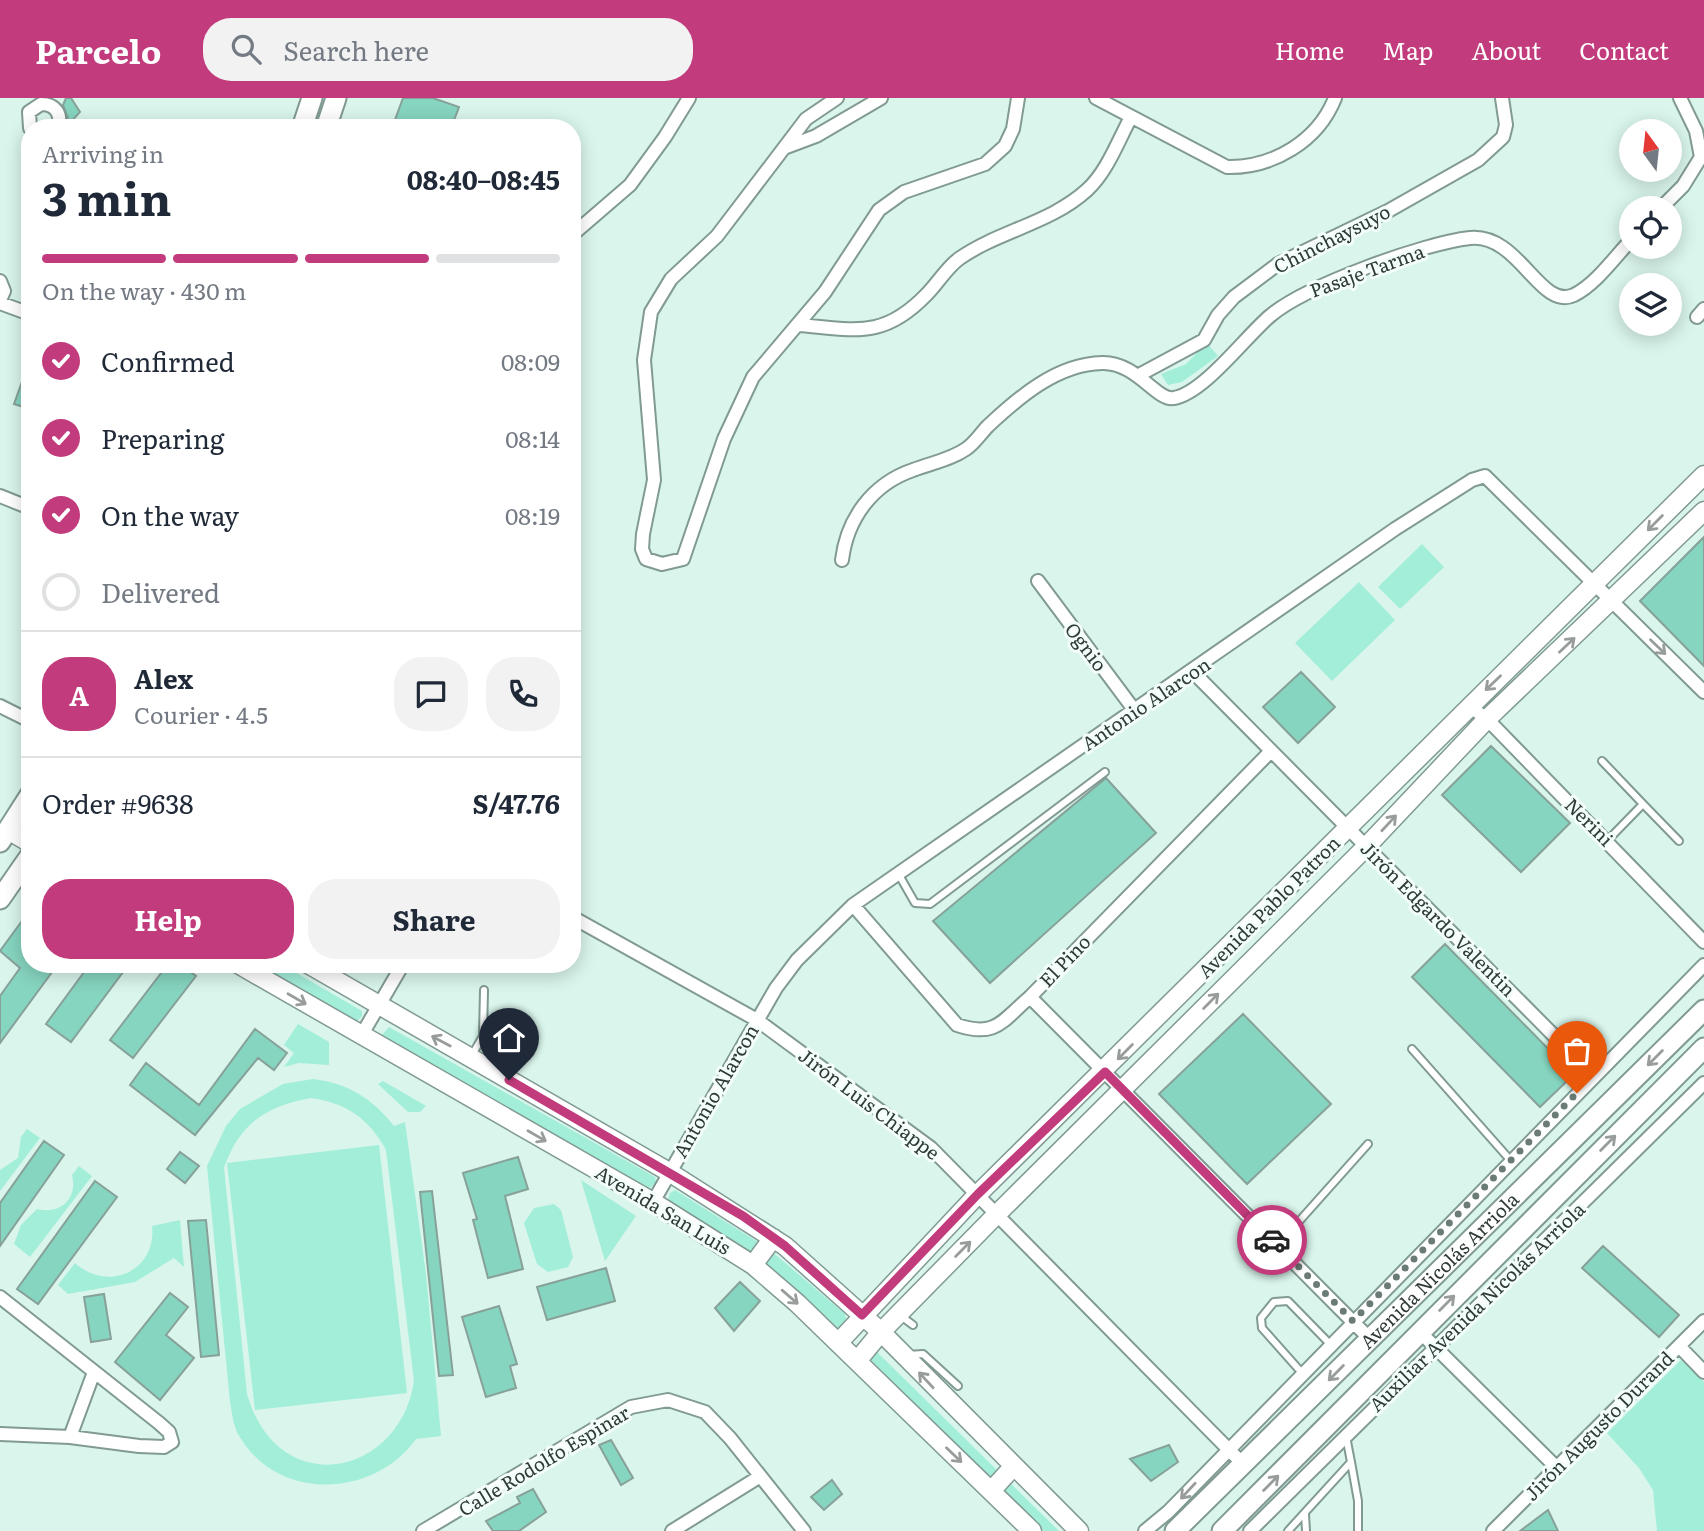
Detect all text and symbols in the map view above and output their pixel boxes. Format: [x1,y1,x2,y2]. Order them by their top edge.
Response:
search box [203,18,693,81]
text: Parcelo [35,25,161,74]
icon: search [227,30,265,68]
text: Search here [283,30,429,69]
text: Home [1275,32,1344,67]
text: Map [1382,32,1433,67]
text: About [1471,32,1541,67]
text: Contact [1579,32,1669,67]
north arrow [1619,119,1682,182]
map controls [1619,119,1682,336]
text: Arriving in [42,136,164,170]
text: 08:40–08:45 [407,159,560,198]
text: 3 min [42,162,172,230]
button: locate [1619,196,1682,259]
street label: Chinchaysuyo [1268,197,1395,280]
street label: Pasaje Tarma [1306,236,1429,304]
text: On the way · 430 m [42,273,246,307]
button: layers [1619,273,1682,336]
text: Confirmed [101,341,235,380]
icon: check [42,342,80,380]
text: 08:09 [501,344,560,378]
text: Preparing [101,418,224,457]
icon: check [42,419,80,457]
text: 08:14 [505,421,560,455]
text: On the way [101,495,239,534]
icon: check [42,496,80,534]
text: 08:19 [505,498,560,532]
one-way arrow [1647,514,1664,531]
text: Delivered [101,572,220,611]
street label: Ognio [1059,616,1115,677]
one-way arrow [1558,636,1575,653]
one-way arrow [1649,638,1666,655]
street label: Antonio Alarcon [1075,650,1215,757]
button: chat [394,657,468,731]
button: phone [486,657,560,731]
text: Alex [134,658,193,697]
one-way arrow [1485,674,1502,691]
text: A [69,675,89,714]
text: Courier · 4.5 [134,697,268,731]
text: Order #9638 [42,783,194,822]
text: S/47.76 [472,783,560,822]
street label: Nerini [1559,791,1620,852]
one-way arrow [1380,815,1397,832]
street label: Avenida Pablo Patron [1191,829,1346,984]
street label: Jirón Edgardo Valentin [1355,834,1523,1002]
button: Help [42,879,294,959]
button: Share [308,879,560,959]
street label: El Pino [1032,928,1096,993]
one-way arrow [287,992,307,1006]
one-way arrow [1202,993,1219,1010]
pin [479,1008,539,1080]
icon: home [490,1019,528,1057]
street label: Antonio Alarcon [665,1019,765,1162]
pin [1547,1021,1607,1093]
icon: bag [1558,1032,1596,1070]
one-way arrow [432,1034,452,1048]
street label: Jirón Luis Chiappe [793,1041,946,1166]
one-way arrow [1116,1043,1133,1060]
one-way arrow [1647,1050,1664,1067]
one-way arrow [526,1130,547,1143]
one-way arrow [1600,1134,1617,1151]
street label: Avenida San Luis [590,1158,737,1261]
street label: Avenida Nicolás Arriola [1353,1185,1525,1355]
street label: Auxiliar Avenida Nicolás Arriola [1362,1195,1591,1417]
courier [1237,1205,1307,1275]
icon: car [1253,1221,1291,1259]
one-way arrow [954,1240,971,1257]
one-way arrow [781,1289,799,1305]
one-way arrow [1439,1295,1456,1312]
street label: Jirón Augusto Durand [1517,1344,1680,1506]
one-way arrow [1328,1364,1345,1381]
one-way arrow [918,1371,934,1389]
street label: Calle Rodolfo Espinar [453,1398,634,1522]
one-way arrow [945,1447,962,1464]
one-way arrow [1262,1475,1279,1492]
one-way arrow [1179,1482,1196,1499]

